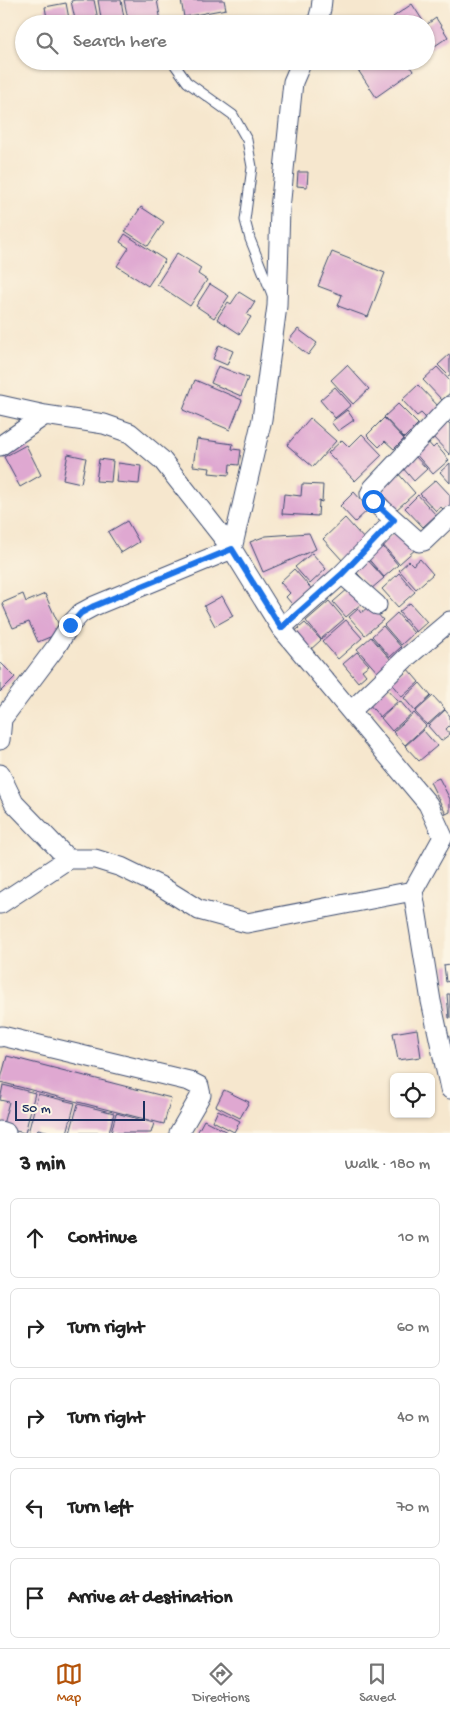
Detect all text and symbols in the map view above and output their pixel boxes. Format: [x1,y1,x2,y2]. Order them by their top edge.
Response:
search box [15,15,435,70]
icon: search [33,29,61,57]
text: Search here [73,31,167,54]
route start [362,490,385,513]
route end [59,614,82,637]
map controls [390,1073,435,1118]
button: locate [390,1073,435,1118]
scale bar [15,1098,145,1121]
text: 50 m [22,1101,51,1118]
text: 3 min [20,1153,65,1178]
text: Walk · 180 m [345,1156,430,1175]
icon: ahead [21,1224,49,1252]
text: Continue [68,1227,137,1250]
text: 10 m [398,1229,429,1248]
icon: right [21,1314,49,1342]
text: Turn right [68,1317,144,1340]
text: 60 m [397,1319,429,1338]
icon: right [21,1404,49,1432]
text: Turn right [68,1407,144,1430]
text: 40 m [397,1409,429,1428]
icon: left [21,1494,49,1522]
text: Turn left [68,1497,132,1520]
text: 70 m [396,1499,429,1518]
icon: arrive [21,1584,49,1612]
text: Arrive at destination [68,1587,232,1610]
tab: Map [55,1660,83,1707]
tab: Directions [193,1660,250,1707]
tab: Saved [359,1660,395,1707]

